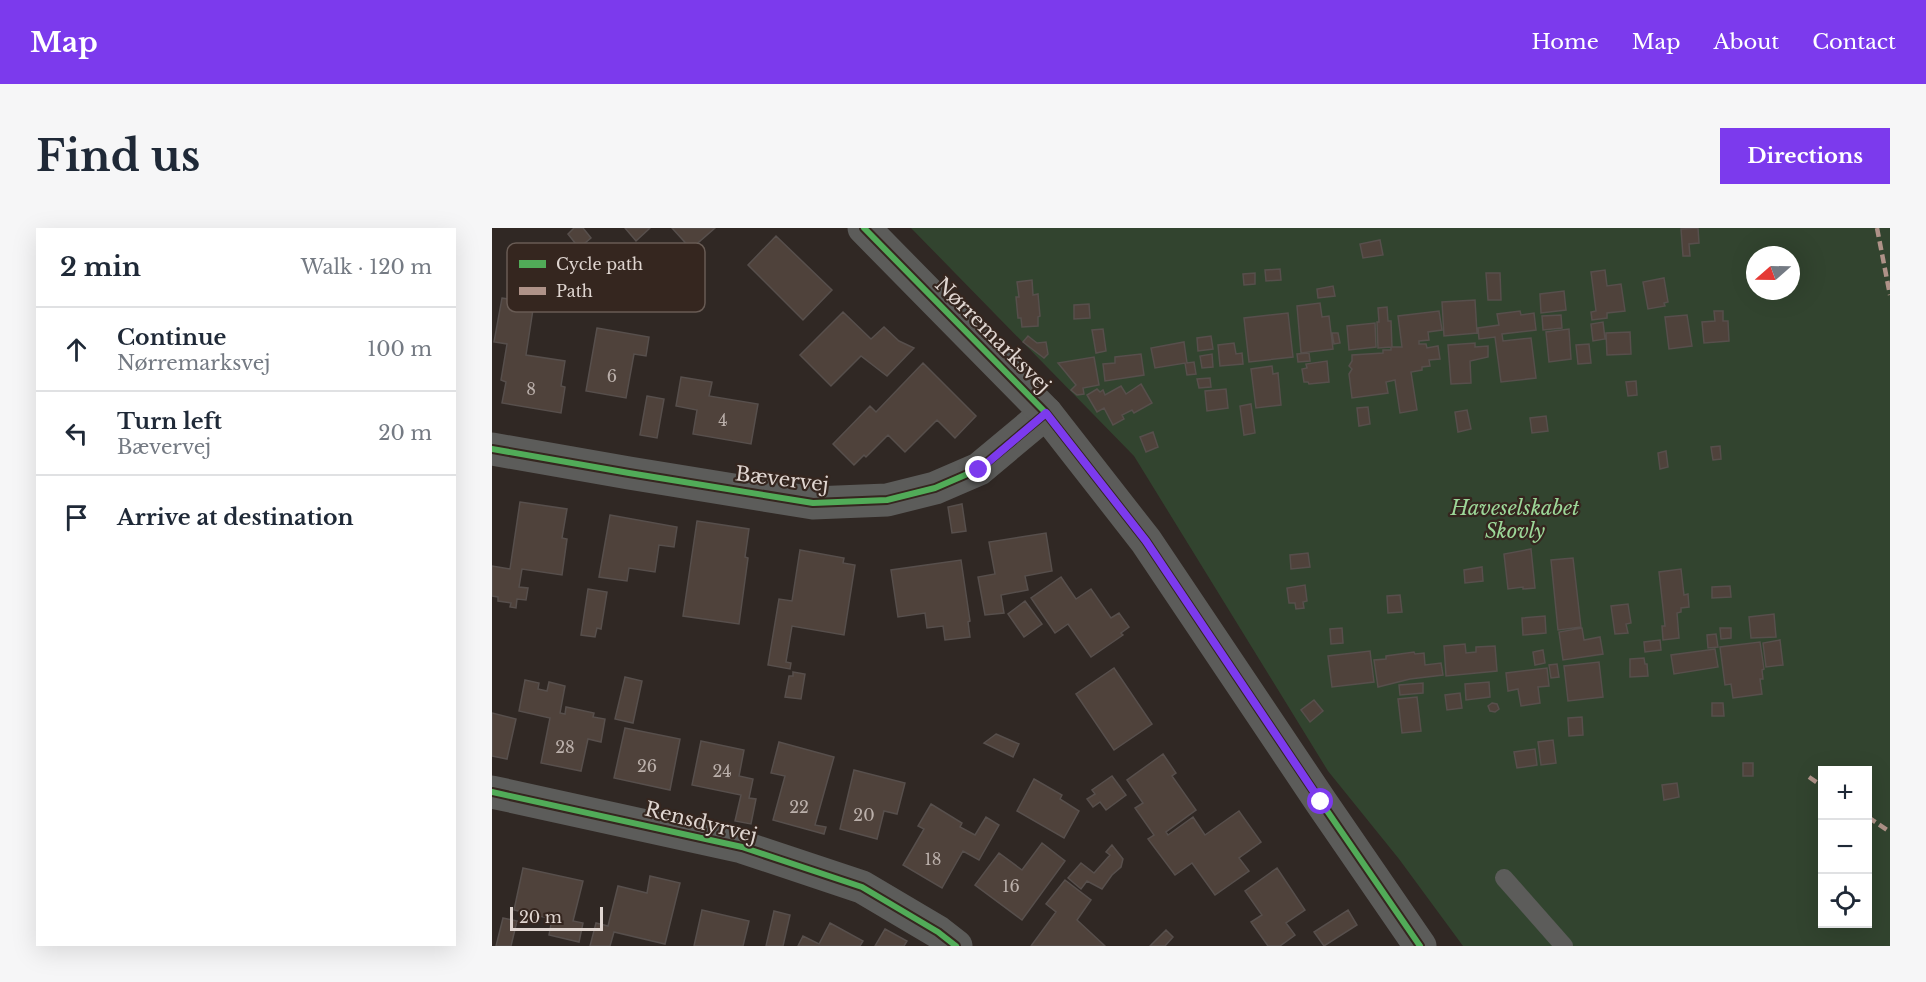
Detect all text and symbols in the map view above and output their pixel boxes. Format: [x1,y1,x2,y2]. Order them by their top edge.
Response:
text: Map [30,25,98,60]
text: Home [1532,29,1599,55]
text: Map [1632,29,1680,55]
text: About [1713,29,1779,55]
text: Contact [1812,29,1896,55]
button: Directions [1720,128,1890,184]
text: Find us [36,130,200,182]
legend [507,243,705,312]
north arrow [1746,246,1800,300]
text: 2 min [60,251,141,283]
text: Cycle path [556,254,643,274]
text: Walk · 120 m [301,255,432,279]
street label: Nørremarksvej [930,272,1056,398]
text: Path [556,281,593,301]
text: Continue [117,324,226,351]
icon: ahead [60,333,93,366]
text: 100 m [367,337,432,361]
text: Nørremarksvej [117,351,270,375]
house number: 6 [607,366,617,386]
house number: 8 [526,379,536,399]
text: Turn left [117,408,222,435]
house number: 4 [718,410,728,430]
icon: left [60,417,93,450]
text: 20 m [378,421,432,445]
text: Bævervej [117,435,211,459]
route end [965,456,991,482]
street label: Bævervej [734,461,830,497]
park label: Haveselskabet Skovly [1450,496,1580,543]
icon: arrive [60,501,93,534]
text: Arrive at destination [117,504,354,531]
house number: 28 [555,737,575,757]
house number: 26 [637,756,657,776]
house number: 24 [712,761,732,781]
map controls [1818,766,1872,928]
button: + [1818,766,1872,820]
route start [1307,788,1333,814]
street label: Rensdyrvej [642,796,760,848]
house number: 22 [789,797,809,817]
house number: 20 [853,805,875,825]
button: − [1818,820,1872,874]
house number: 18 [925,849,941,869]
button: locate [1818,874,1872,928]
house number: 16 [1002,876,1020,896]
scale bar [510,904,603,932]
text: 20 m [519,907,562,927]

